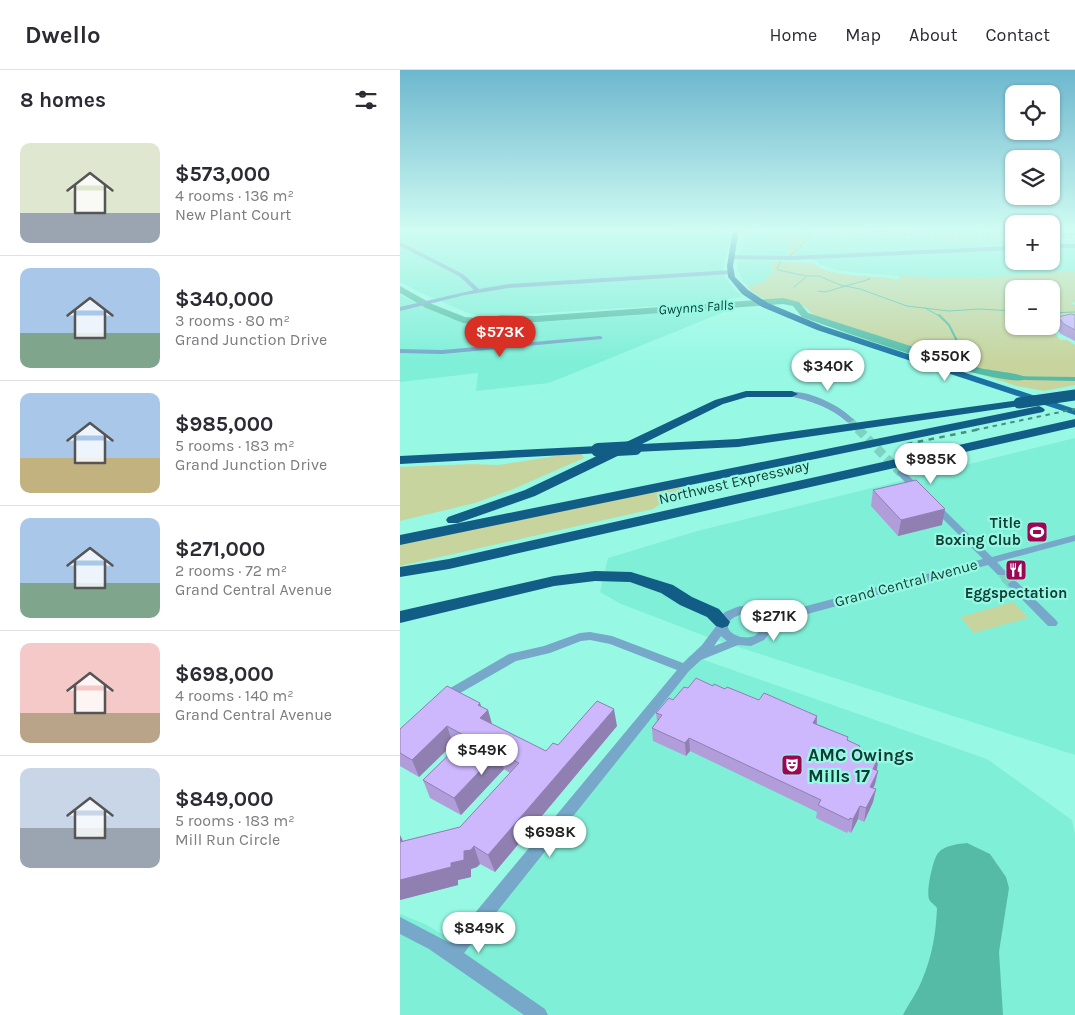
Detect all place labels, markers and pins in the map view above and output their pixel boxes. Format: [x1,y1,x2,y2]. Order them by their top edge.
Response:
pin: $573K [465,316,535,358]
pin: $550K [910,340,980,382]
pin: $340K [793,350,863,392]
pin: $985K [896,442,966,485]
place label: Title Boxing Club [935,514,1021,549]
sports icon: Title Boxing Club [1025,520,1049,544]
restaurant icon: Eggspectation [1004,558,1028,582]
place label: Eggspectation [965,584,1067,602]
pin: $271K [739,600,809,642]
pin: $549K [447,734,517,776]
place label: AMC Owings Mills 17 [808,744,914,787]
theatre icon: AMC Owings Mills 17 [780,753,804,777]
pin: $698K [515,816,585,858]
pin: $849K [444,912,514,954]

